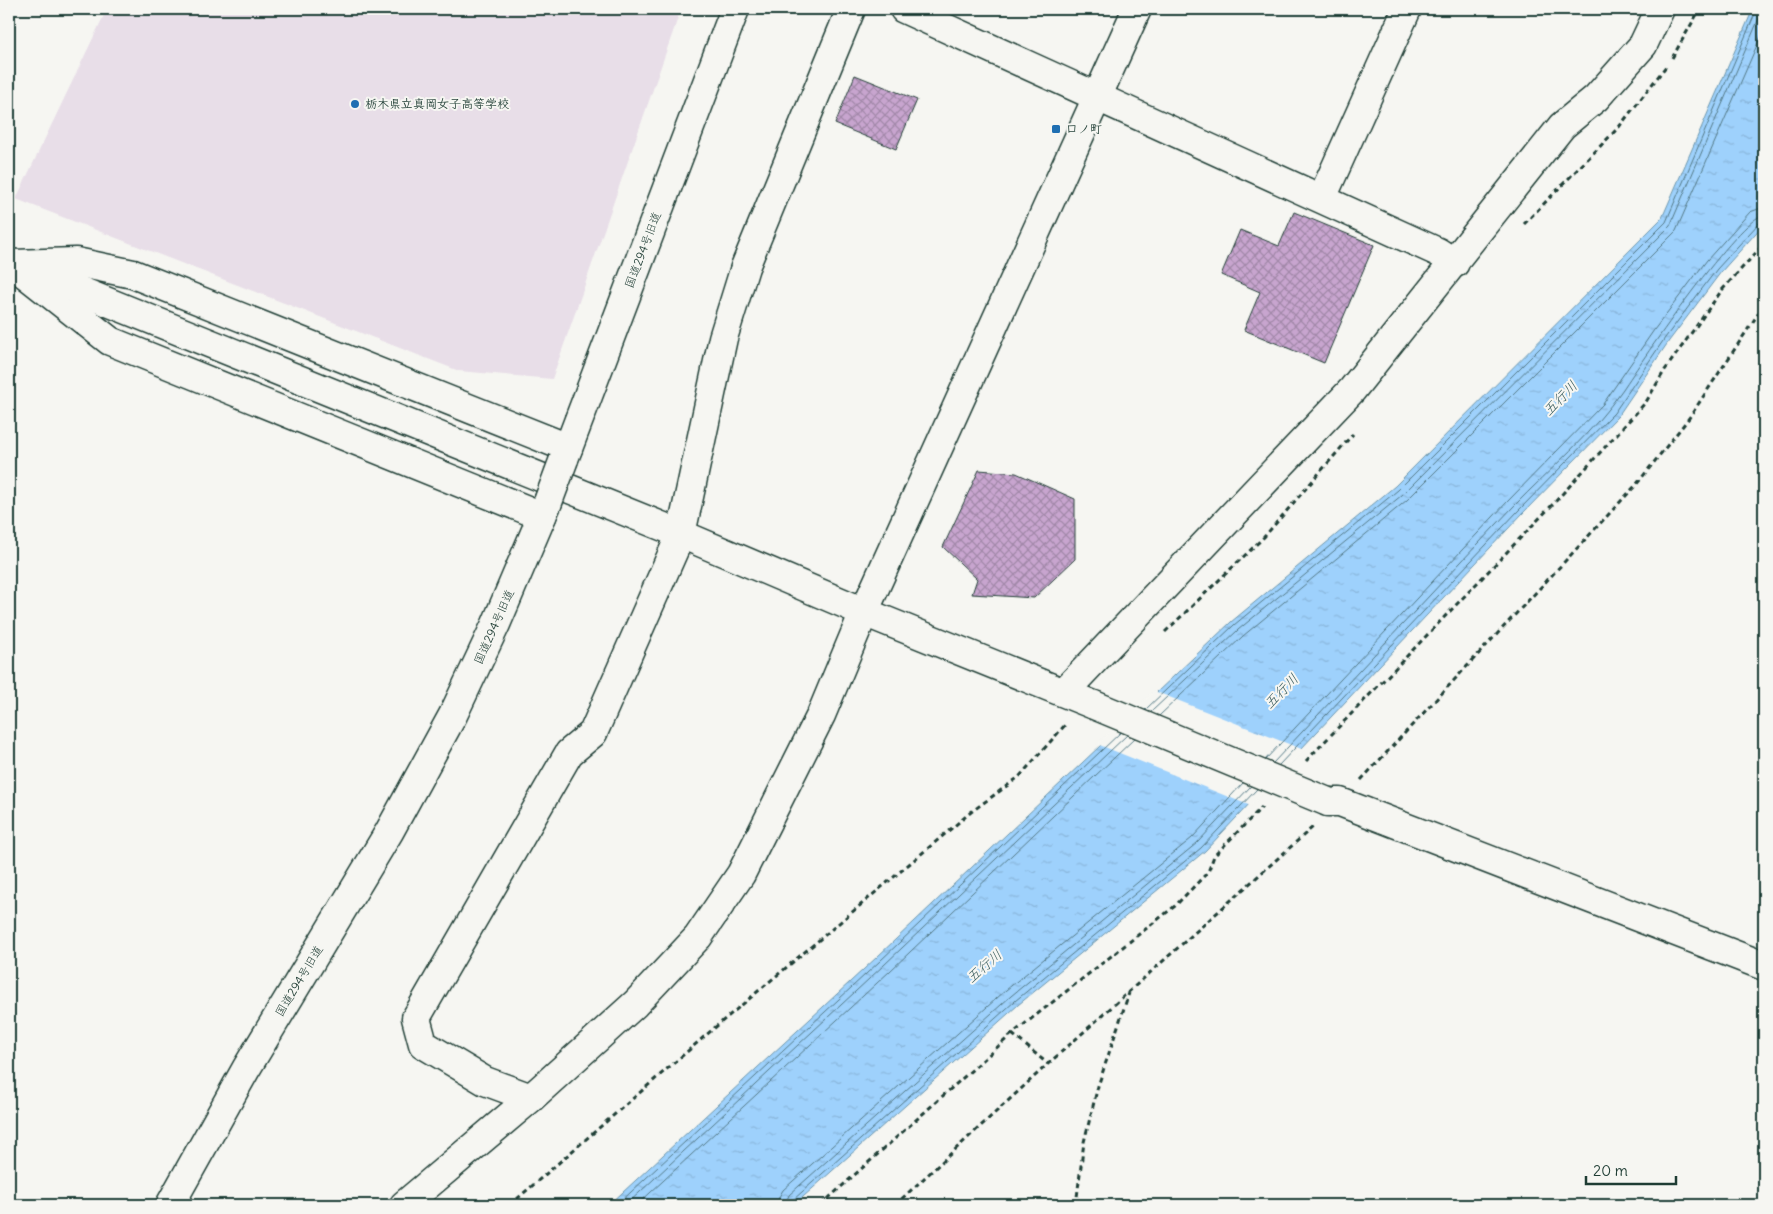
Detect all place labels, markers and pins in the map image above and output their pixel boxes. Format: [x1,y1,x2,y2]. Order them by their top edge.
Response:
place label: 栃木県立真岡女子高等学校 [365,96,509,111]
marker: 栃木県立真岡女子高等学校 [349,98,361,110]
place label: 口ノ町 [1066,121,1102,136]
marker: 口ノ町 [1050,123,1062,135]

